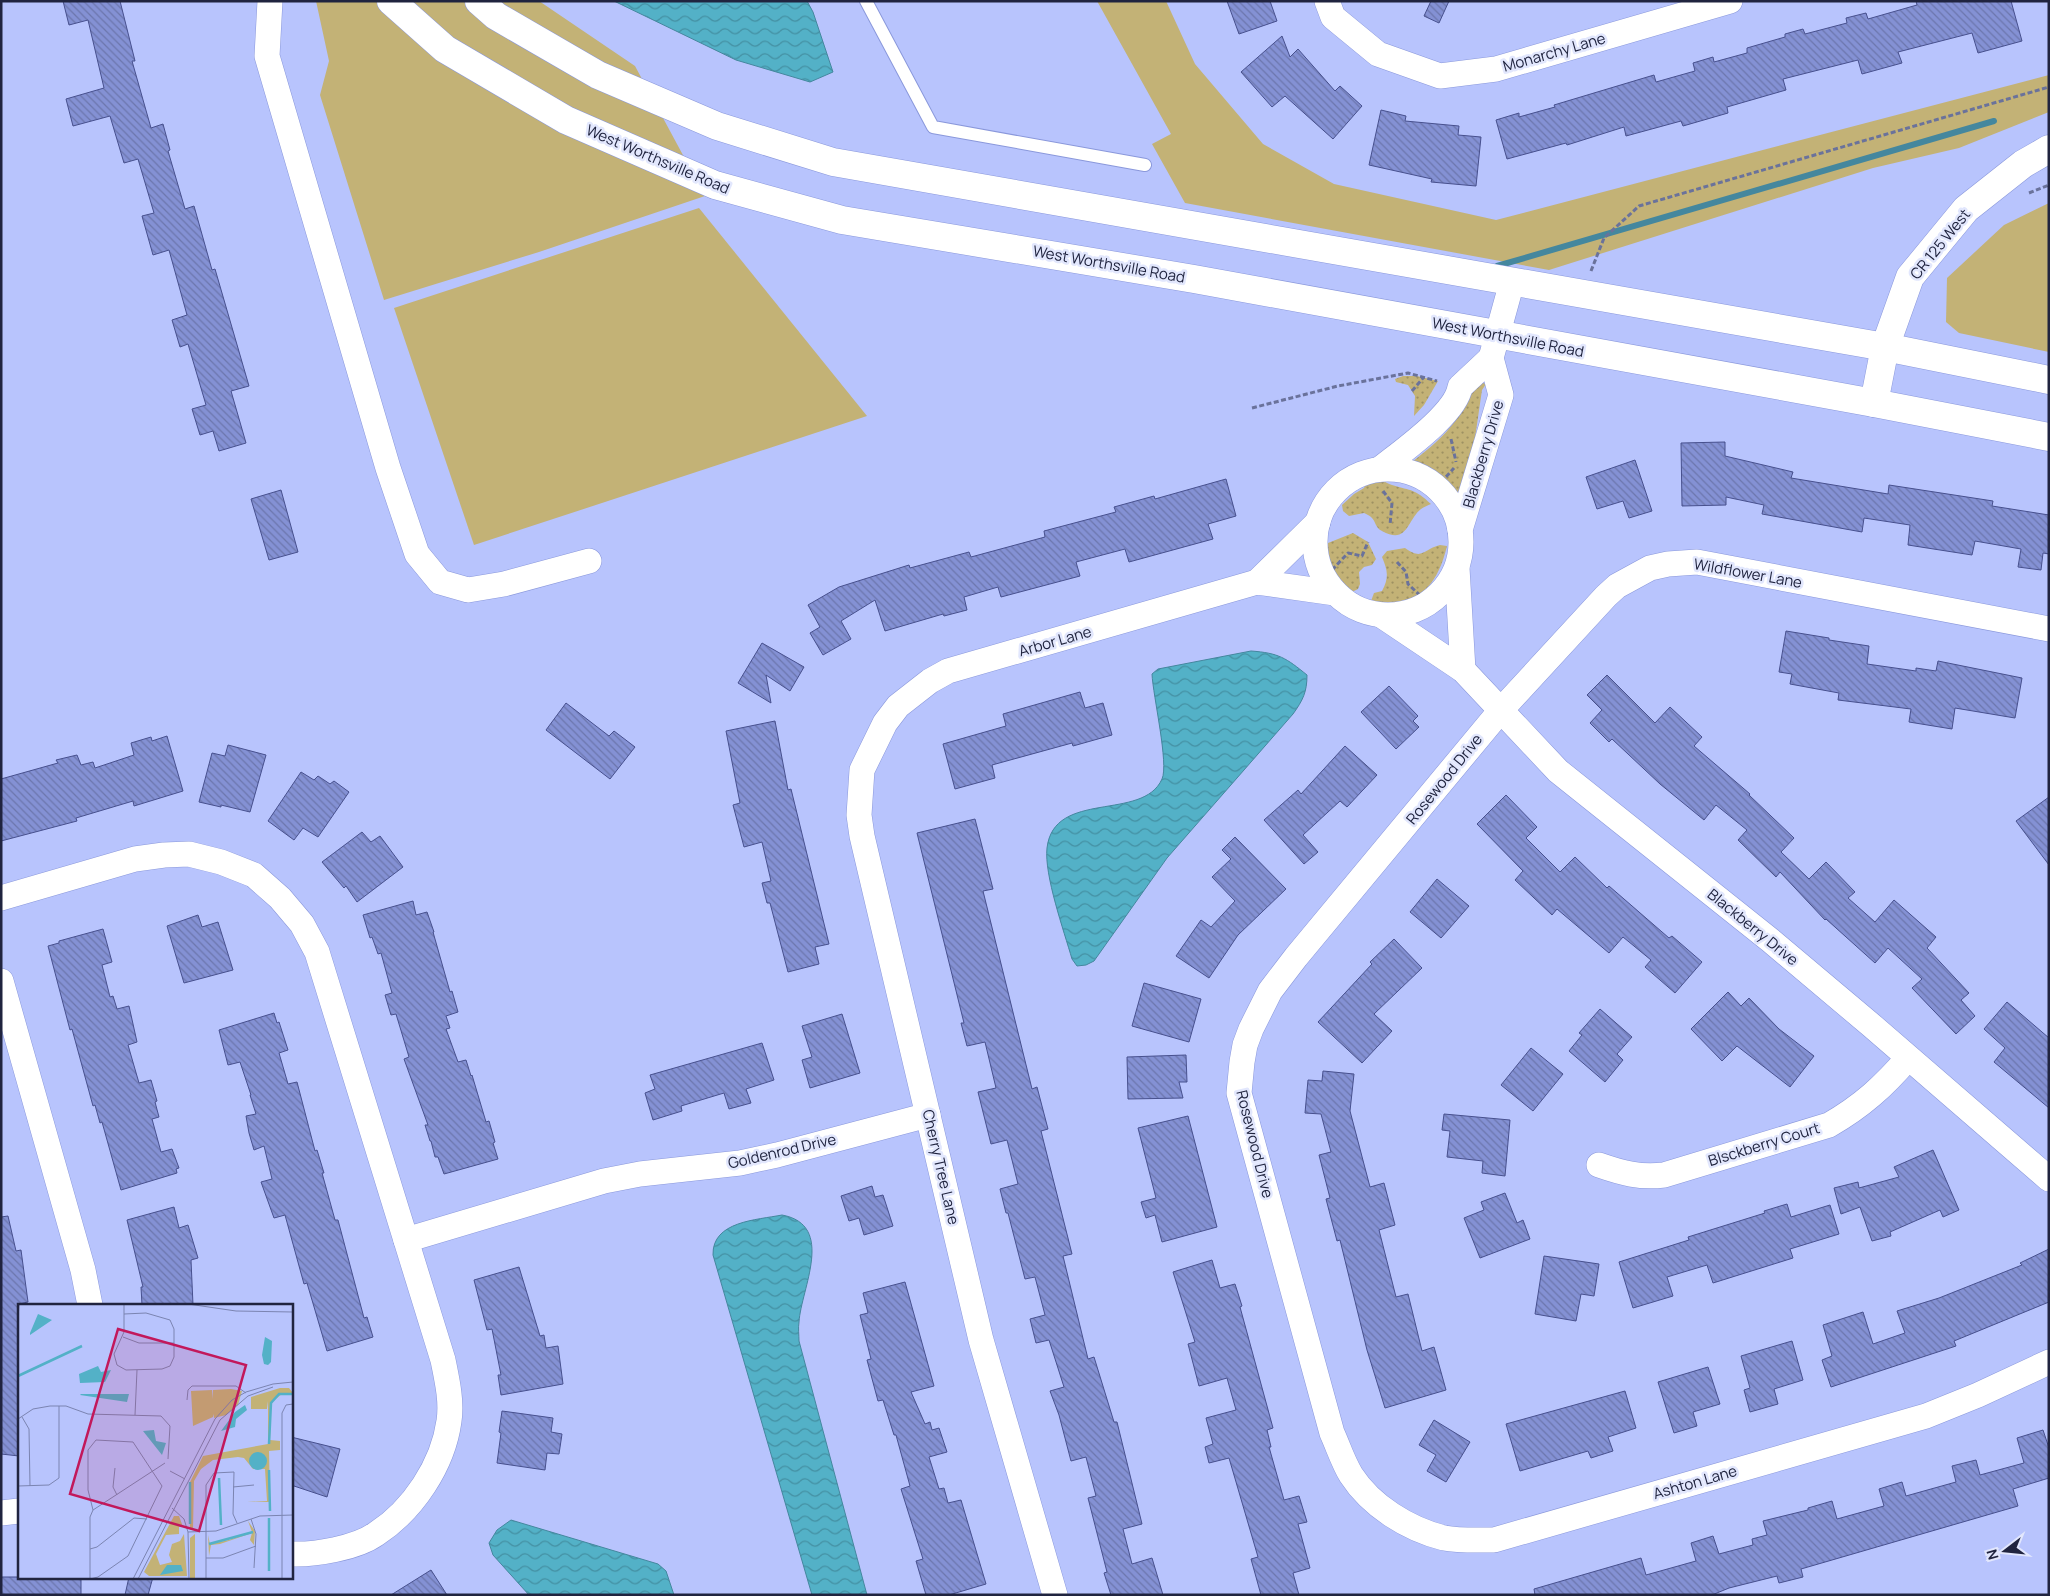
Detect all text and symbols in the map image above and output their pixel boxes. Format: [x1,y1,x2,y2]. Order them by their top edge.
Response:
street label: Monarchy Lane [1500,27,1608,77]
street label: West Worthsville Road [583,119,733,199]
street label: CR 125 West [1905,204,1975,284]
street label: West Worthsville Road [1031,240,1187,288]
street label: West Worthsville Road [1430,312,1586,362]
street label: Blackberry Drive [1458,397,1508,510]
street label: Wildflower Lane [1692,553,1804,593]
street label: Arbor Lane [1016,621,1094,661]
street label: Rosewood Drive [1401,729,1487,829]
street label: Blackberry Drive [1703,884,1803,970]
street label: Rosewood Drive [1231,1088,1279,1200]
street label: Cherry Tree Lane [918,1107,965,1227]
street label: Blsckberry Court [1706,1117,1822,1171]
street label: Goldenrod Drive [726,1128,838,1174]
inset map [18,1304,292,1578]
street label: Ashton Lane [1651,1460,1740,1504]
north arrow [1980,1526,2030,1576]
text: N [1982,1547,2003,1562]

